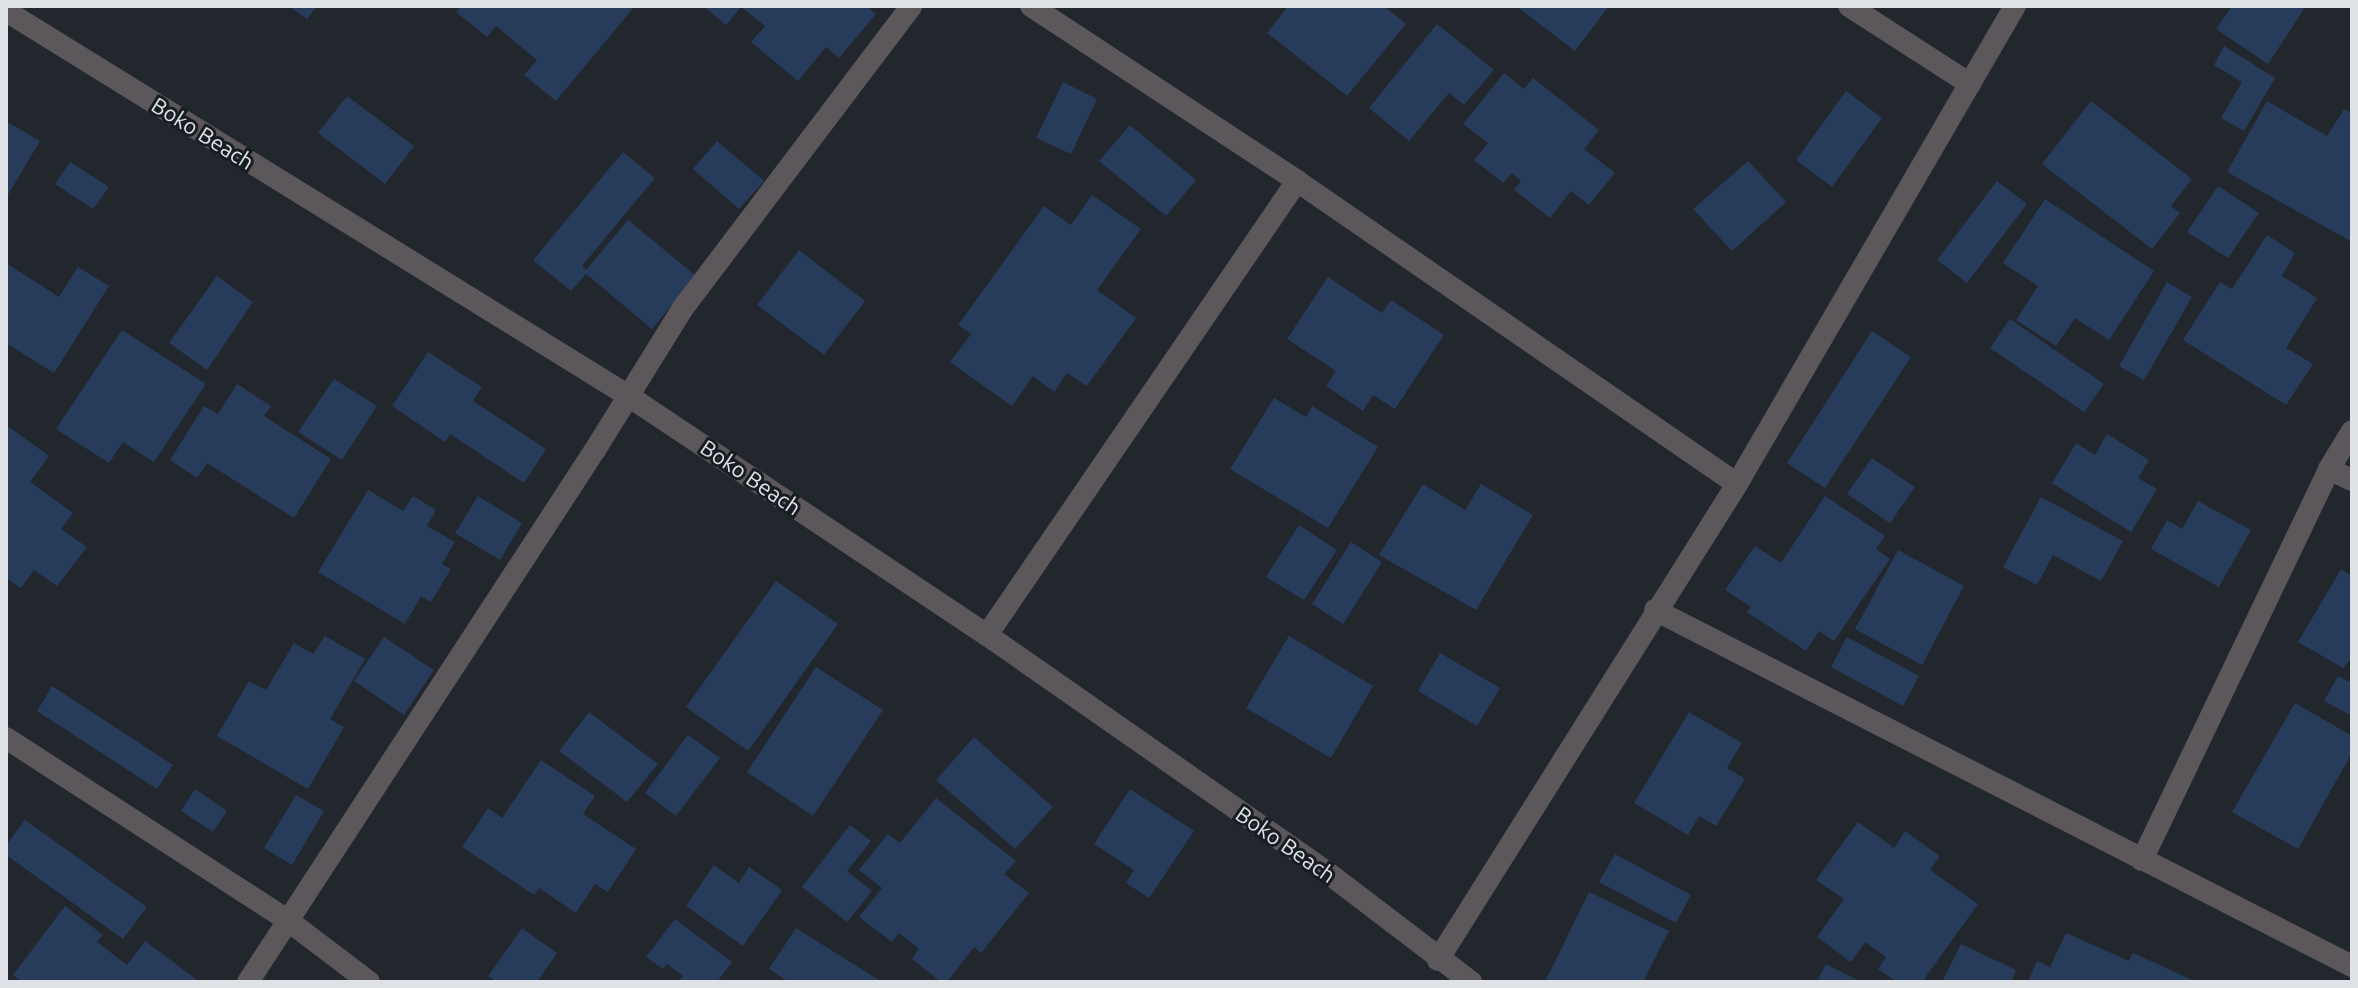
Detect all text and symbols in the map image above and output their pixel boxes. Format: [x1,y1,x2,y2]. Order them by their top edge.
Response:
street label: Boko Beach [147,91,259,175]
street label: Boko Beach [696,434,806,520]
street label: Boko Beach [1231,800,1341,888]

